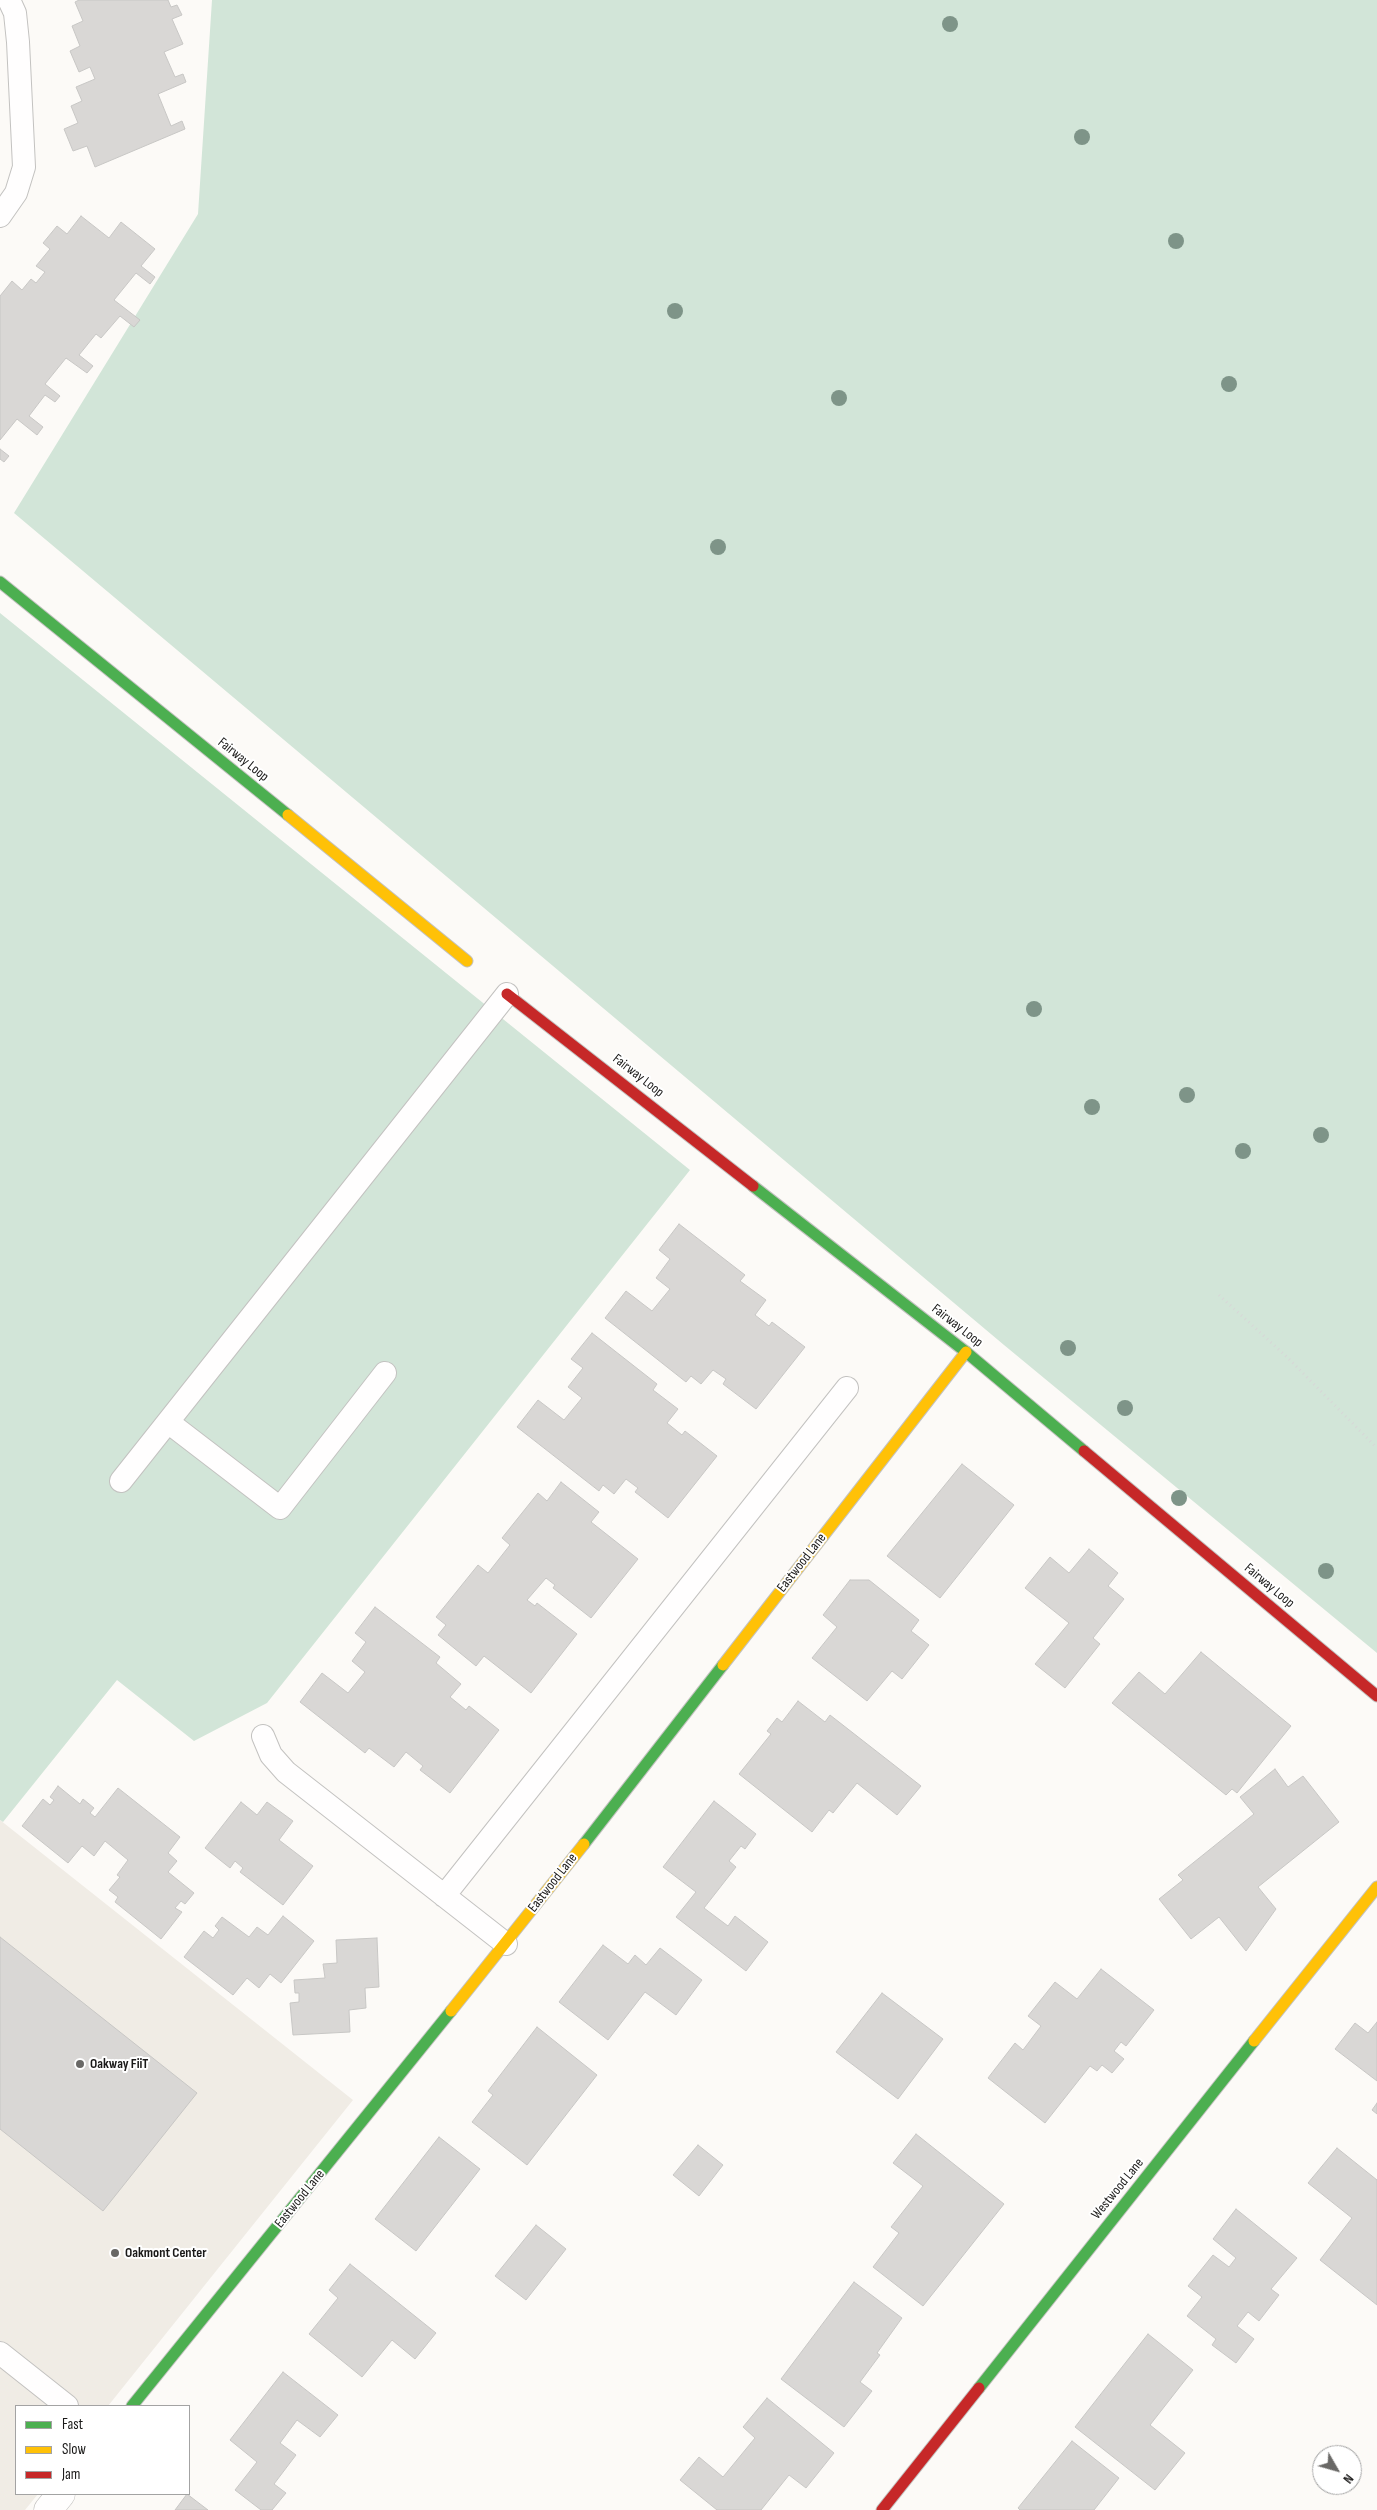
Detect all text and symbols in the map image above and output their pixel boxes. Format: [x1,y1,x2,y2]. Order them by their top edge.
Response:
street label: Fairway Loop [214,734,272,786]
street label: Fairway Loop [609,1051,667,1101]
street label: Fairway Loop [928,1301,986,1351]
street label: Eastwood Lane [774,1530,830,1596]
street label: Fairway Loop [1240,1560,1298,1612]
street label: Eastwood Lane [525,1850,581,1916]
place label: Oakway FiiT [90,2056,148,2072]
marker: Oakway FiiT [74,2058,86,2070]
street label: Westwood Lane [1088,2155,1148,2223]
street label: Eastwood Lane [271,2167,329,2231]
place label: Oakmont Center [125,2245,207,2261]
marker: Oakmont Center [109,2247,121,2259]
legend [15,2405,190,2495]
text: Fast [62,2415,83,2434]
text: Slow [62,2440,86,2459]
north arrow [1312,2445,1362,2495]
text: Jam [62,2465,80,2484]
text: N [1339,2471,1357,2487]

